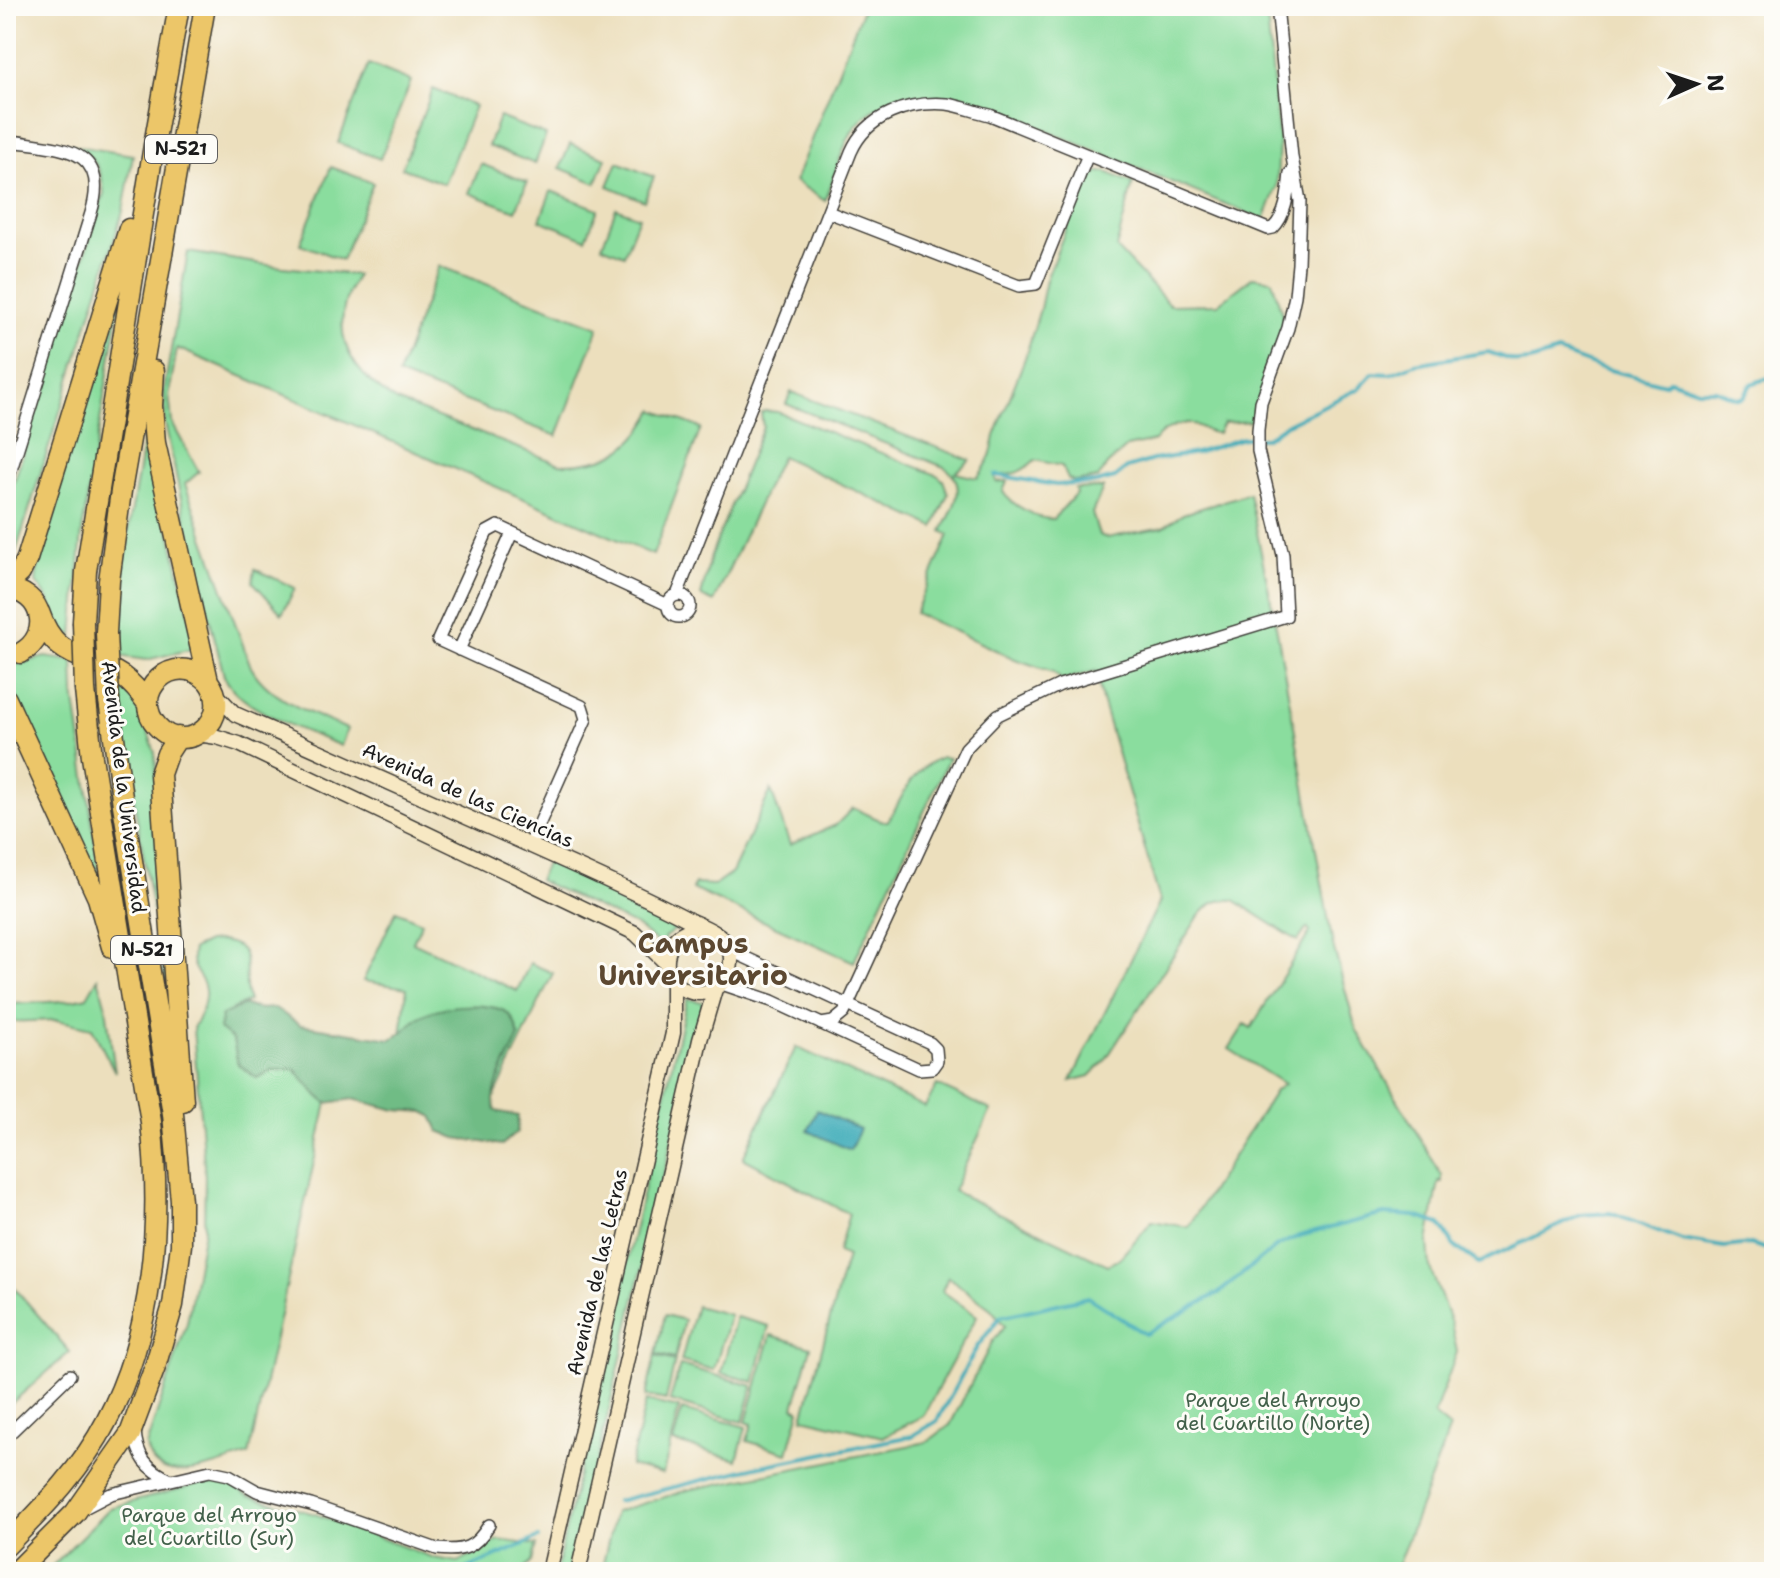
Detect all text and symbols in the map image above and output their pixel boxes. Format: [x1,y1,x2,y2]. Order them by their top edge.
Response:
north arrow [1656,44,1736,124]
text: N [1701,74,1730,92]
road number: N-521 [145,135,217,163]
street label: Avenida de la Universidad [96,659,152,915]
street label: Avenida de las Ciencias [358,737,578,853]
district label: Campus Universitario [598,924,788,994]
road number: N-521 [111,936,183,964]
street label: Avenida de las Letras [561,1166,633,1378]
park label: Parque del Arroyo del Cuartillo (Norte) [1176,1387,1370,1436]
park label: Parque del Arroyo del Cuartillo (Sur) [121,1502,297,1551]

